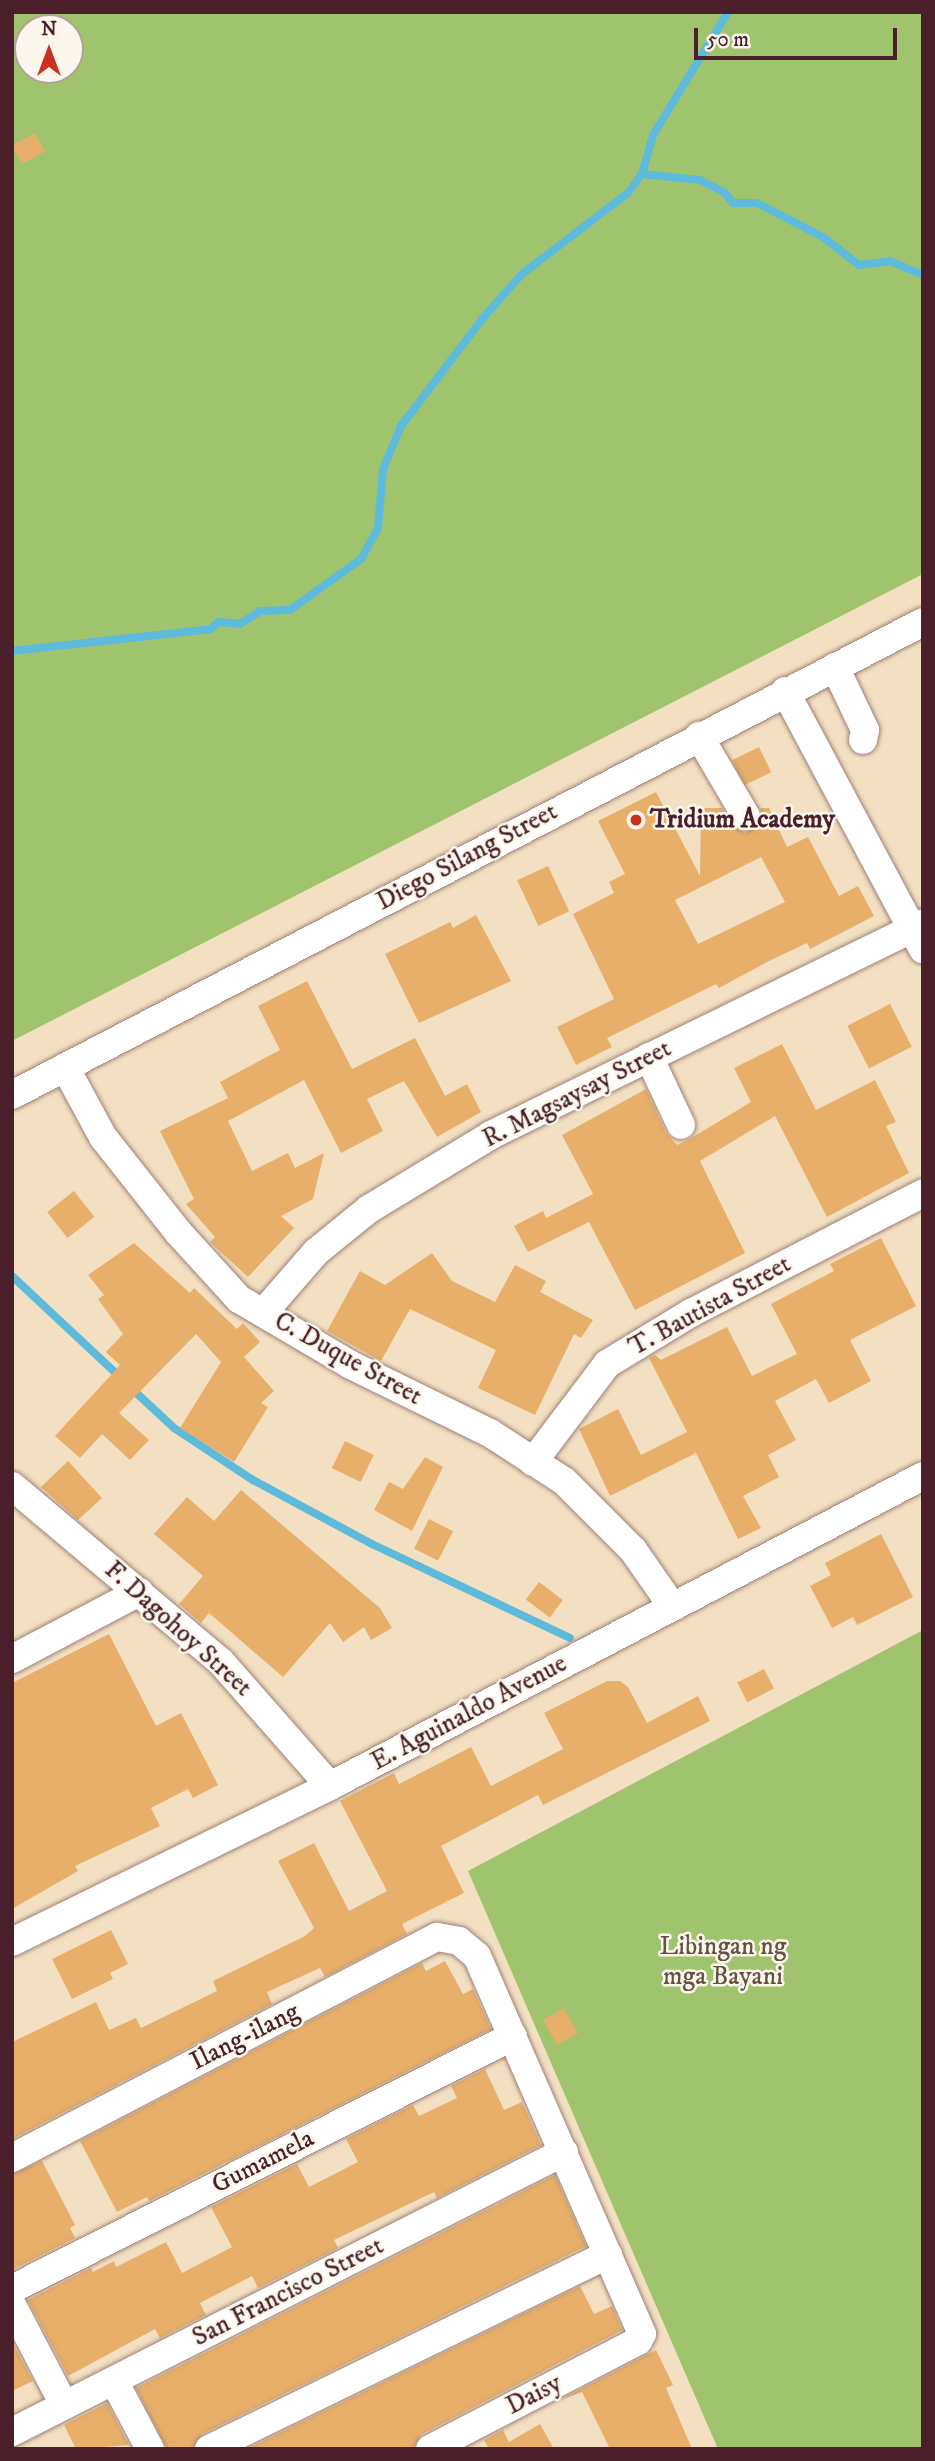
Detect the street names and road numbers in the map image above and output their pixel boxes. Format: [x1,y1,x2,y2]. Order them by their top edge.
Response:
street label: Diego Silang Street [371,796,563,918]
street label: R. Magsaysay Street [478,1033,676,1155]
street label: T. Bautista Street [624,1249,796,1363]
street label: C. Duque Street [269,1306,427,1412]
street label: F. Dagohoy Street [98,1555,258,1703]
street label: E. Aguinaldo Avenue [366,1648,572,1778]
street label: Ilang-ilang [185,1996,305,2078]
street label: Gumamela [207,2123,319,2201]
street label: San Francisco Street [187,2230,389,2354]
street label: Daisy [501,2368,567,2422]

